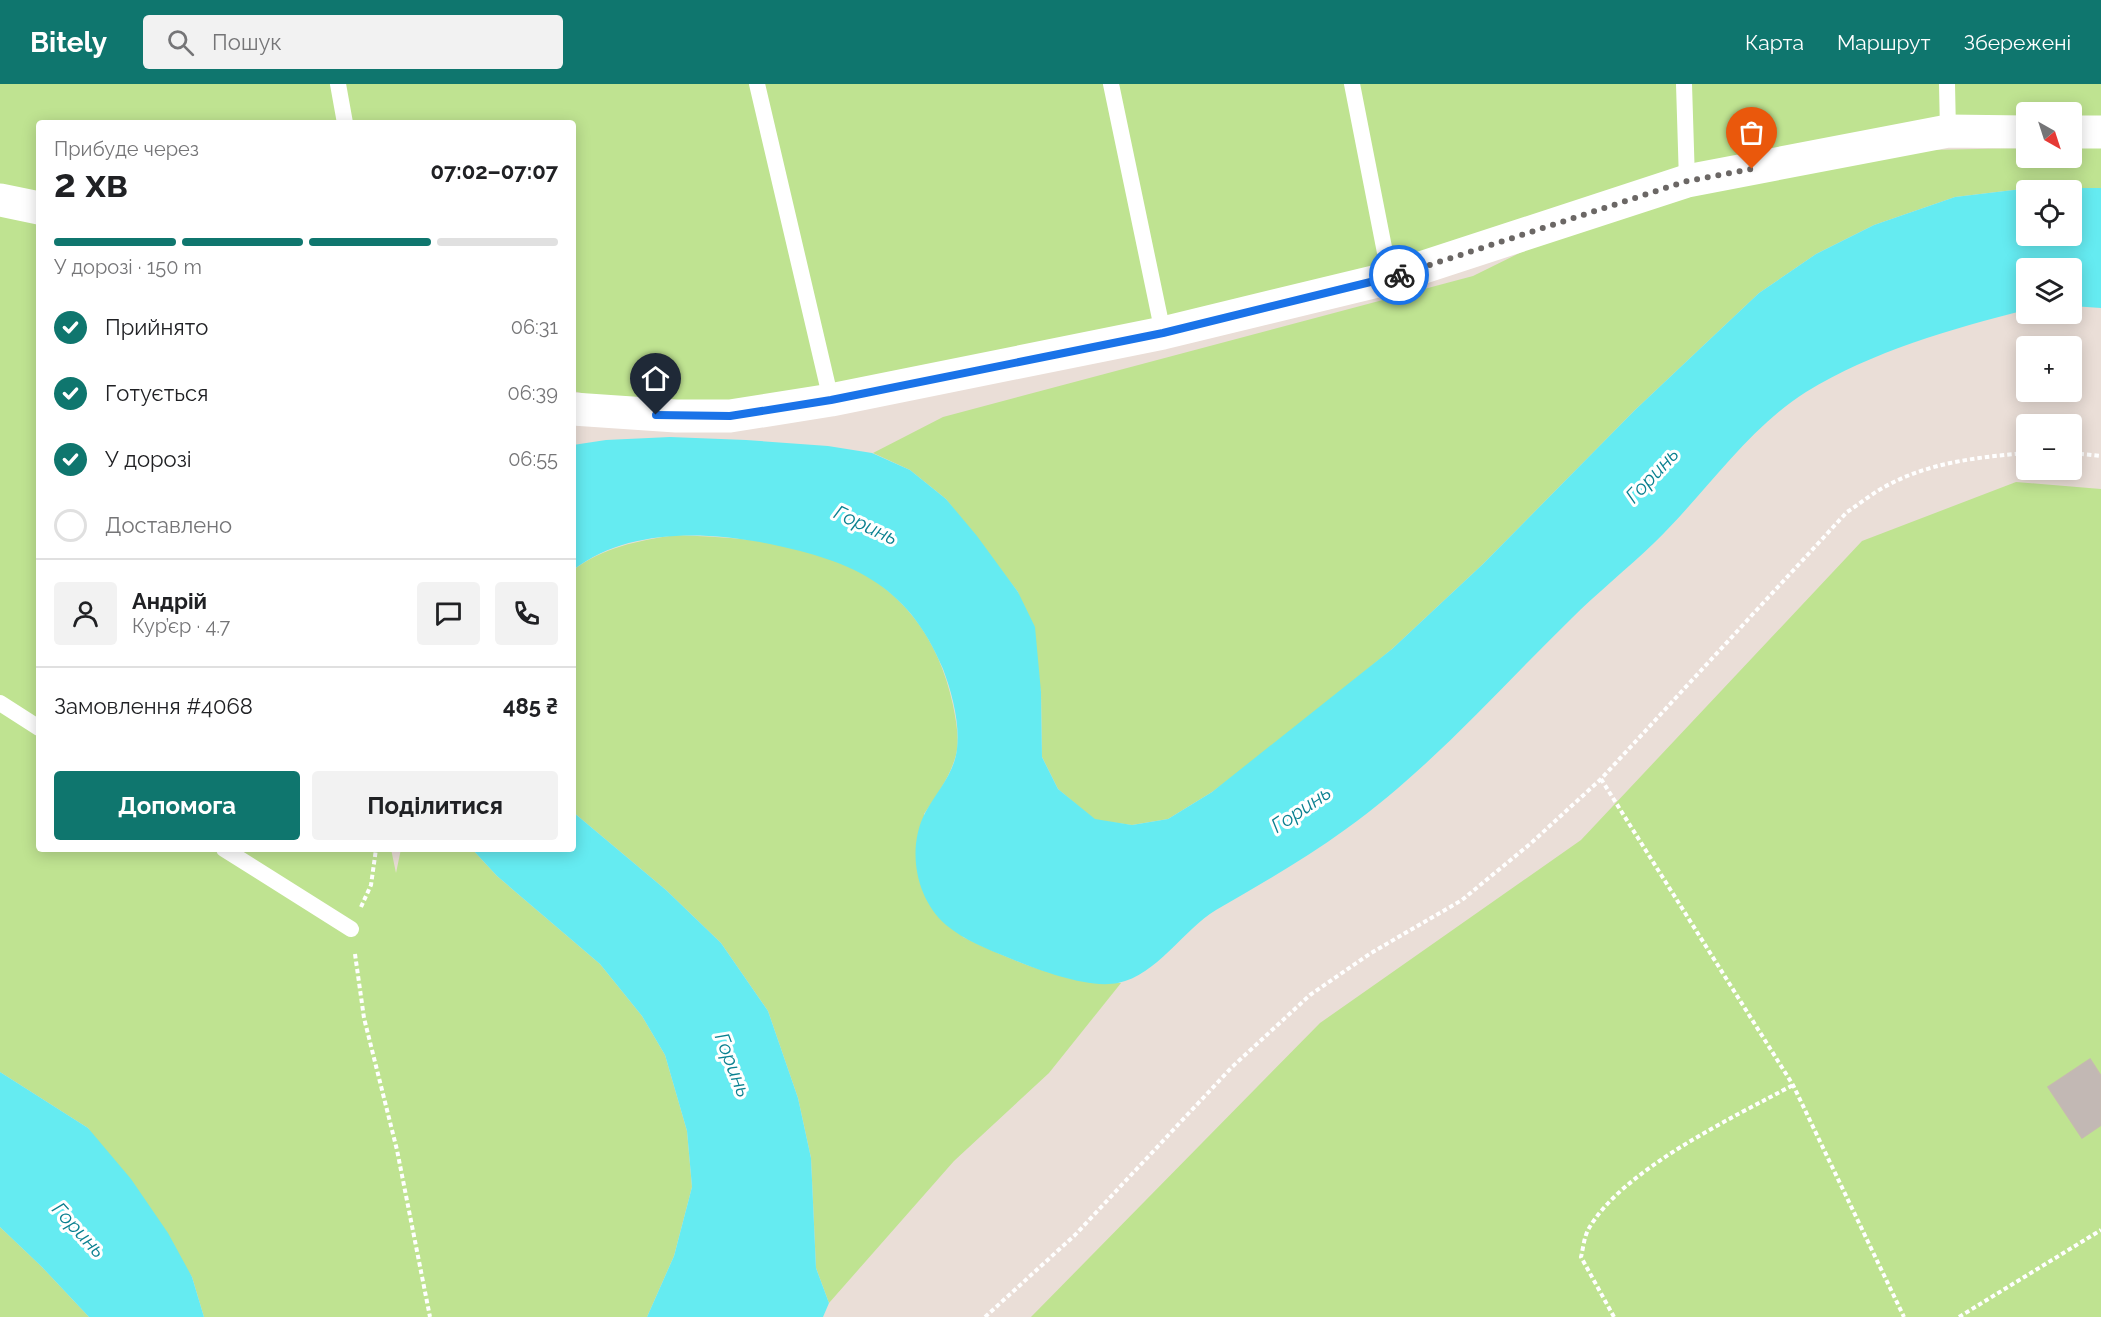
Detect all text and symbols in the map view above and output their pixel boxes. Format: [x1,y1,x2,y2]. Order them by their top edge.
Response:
search box [143,15,563,69]
text: Bitely [30,26,107,59]
icon: search [164,26,197,59]
text: Пошук [212,29,282,55]
text: Карта [1745,30,1804,55]
text: Маршрут [1837,30,1930,55]
text: Збережені [1963,30,2071,55]
north arrow [2016,102,2082,168]
map controls [2016,102,2082,480]
pin [1726,107,1777,169]
icon: bag [1735,116,1768,149]
text: Прибуде через [54,137,199,161]
text: 07:02–07:07 [430,158,558,184]
text: 2 хв [54,160,128,206]
button: locate [2016,180,2082,246]
courier [1369,245,1429,305]
text: У дорозі · 150 m [54,255,202,279]
button: layers [2016,258,2082,324]
icon: bike [1383,259,1416,292]
icon: check [54,311,87,344]
text: Прийнято [105,314,208,340]
text: 06:31 [511,315,558,339]
button: + [2016,336,2082,402]
pin [630,353,681,415]
icon: home [639,362,672,395]
icon: check [54,377,87,410]
text: Готується [105,380,208,406]
text: 06:39 [508,381,558,405]
button: − [2016,414,2082,480]
water label: Горинь [1620,442,1684,508]
icon: check [54,443,87,476]
text: У дорозі [105,446,192,472]
text: 06:55 [508,447,558,471]
water label: Горинь [831,500,901,550]
text: Доставлено [105,512,232,538]
button: person [54,582,117,645]
button: chat [417,582,480,645]
button: phone [495,582,558,645]
text: Андрій [132,588,207,614]
text: Кур’єр · 4.7 [132,614,230,638]
text: Замовлення #4068 [54,693,253,719]
text: 485 ₴ [503,693,558,719]
button: Допомога [54,771,300,840]
button: Поділитися [312,771,558,840]
water label: Горинь [1266,780,1336,838]
water label: Горинь [710,1029,756,1101]
water label: Горинь [47,1197,111,1263]

